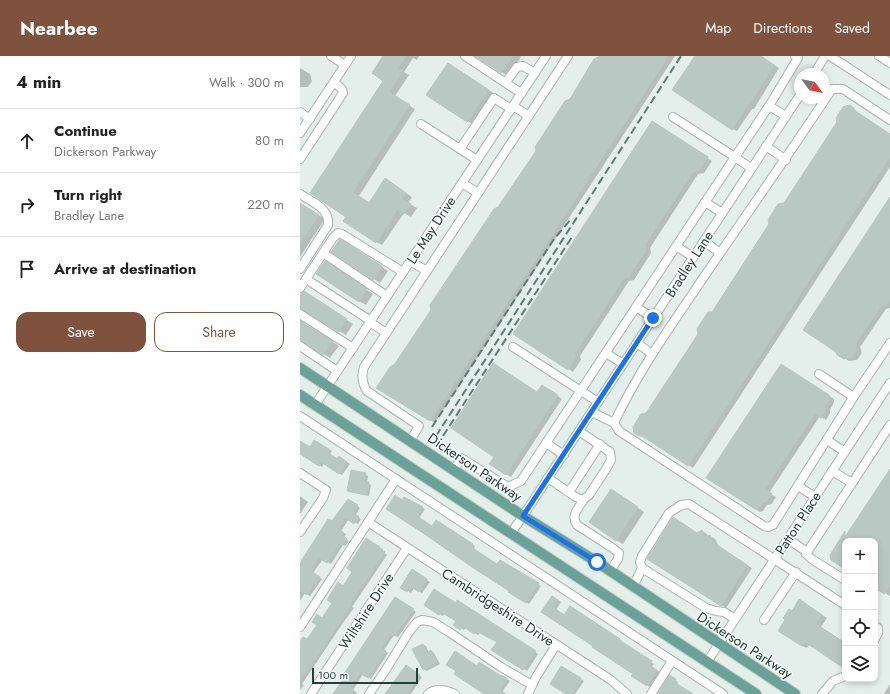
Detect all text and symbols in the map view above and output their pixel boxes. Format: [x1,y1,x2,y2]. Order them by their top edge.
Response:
text: Nearbee [20,15,98,42]
text: Map [705,18,731,38]
text: Directions [753,18,813,38]
text: Saved [835,18,870,38]
north arrow [794,68,830,104]
text: 4 min [16,70,61,94]
text: Walk · 300 m [209,73,284,92]
text: Continue [54,120,117,142]
icon: ahead [16,130,38,152]
text: 80 m [255,131,284,150]
text: Dickerson Parkway [54,142,156,161]
text: Turn right [54,184,122,206]
street label: Le May Drive [402,192,460,268]
icon: right [16,194,38,216]
text: 220 m [247,195,284,214]
text: Bradley Lane [54,206,124,225]
street label: Bradley Lane [660,227,718,301]
icon: arrive [16,258,38,280]
text: Arrive at destination [54,258,196,280]
route end [644,309,662,327]
button: Save [16,312,146,352]
button: Share [154,312,284,352]
street label: Dickerson Parkway [424,428,527,507]
street label: Patton Place [770,488,826,558]
map controls [842,538,878,682]
button: + [842,538,878,574]
route start [588,553,606,571]
street label: Cambridgeshire Drive [438,563,558,651]
street label: Wiltshire Drive [334,569,398,653]
button: − [842,574,878,610]
street label: Dickerson Parkway [693,607,797,684]
button: locate [842,610,878,646]
button: layers [842,646,878,682]
scale bar [312,666,418,685]
text: 100 m [318,667,348,683]

